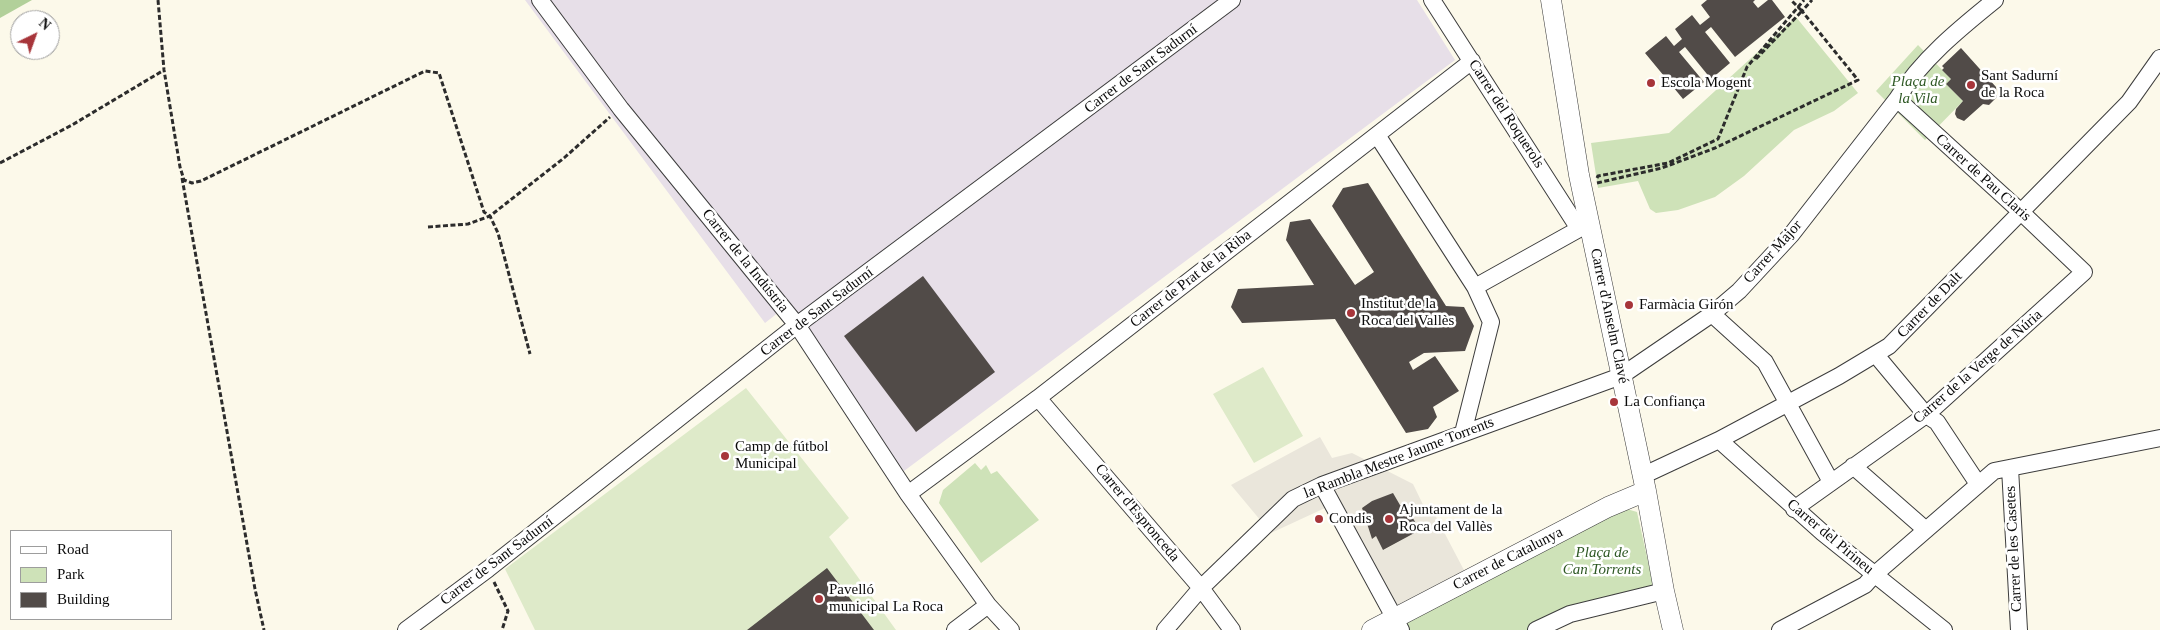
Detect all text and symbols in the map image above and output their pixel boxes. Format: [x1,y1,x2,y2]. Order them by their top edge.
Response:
north arrow [10,10,60,60]
text: N [36,15,53,33]
street label: Carrer de Sant Sadurní [1081,21,1201,117]
street label: Carrer del Roquerols [1464,56,1548,172]
place label: Sant Sadurní de la Roca [1981,67,2058,102]
park label: Plaça de la Vila [1892,73,1944,108]
place label: Escola Mogent [1661,74,1751,92]
marker: Escola Mogent [1645,77,1657,89]
marker: Sant Sadurní de la Roca [1965,79,1977,91]
street label: Carrer de Pau Claris [1932,130,2034,226]
street label: Carrer de la Indústria [698,206,792,316]
street label: Carrer Major [1740,217,1806,287]
street label: Carrer de Prat de la Riba [1127,226,1255,332]
street label: Carrer d'Anselm Clavé [1586,247,1632,385]
street label: Carrer de Sant Sadurní [757,264,877,360]
street label: Carrer de Dalt [1894,268,1966,342]
place label: Institut de la Roca del Vallès [1361,295,1454,330]
place label: Farmàcia Girón [1639,296,1734,314]
marker: Farmàcia Girón [1623,299,1635,311]
street label: Carrer de la Verge de Núria [1910,306,2046,428]
marker: Institut de la Roca del Vallès [1345,307,1357,319]
place label: La Confiança [1624,393,1705,411]
marker: La Confiança [1608,396,1620,408]
street label: la Rambla Mestre Jaume Torrents [1301,413,1497,503]
place label: Camp de fútbol Municipal [735,438,828,473]
marker: Camp de fútbol Municipal [719,450,731,462]
street label: Carrer d'Espronceda [1091,460,1183,566]
street label: Carrer de les Casetes [2002,486,2026,612]
street label: Carrer del Pirineu [1783,496,1877,578]
place label: Ajuntament de la Roca del Vallès [1399,501,1502,536]
place label: Condis [1329,510,1372,528]
street label: Carrer de Sant Sadurní [437,513,557,609]
marker: Condis [1313,513,1325,525]
marker: Ajuntament de la Roca del Vallès [1383,513,1395,525]
street label: Carrer de Catalunya [1450,524,1566,594]
legend [10,530,172,620]
text: Road [57,541,89,557]
park label: Plaça de Can Torrents [1563,544,1641,579]
text: Park [57,566,85,582]
place label: Pavelló municipal La Roca [829,581,943,616]
text: Building [57,591,110,607]
marker: Pavelló municipal La Roca [813,593,825,605]

